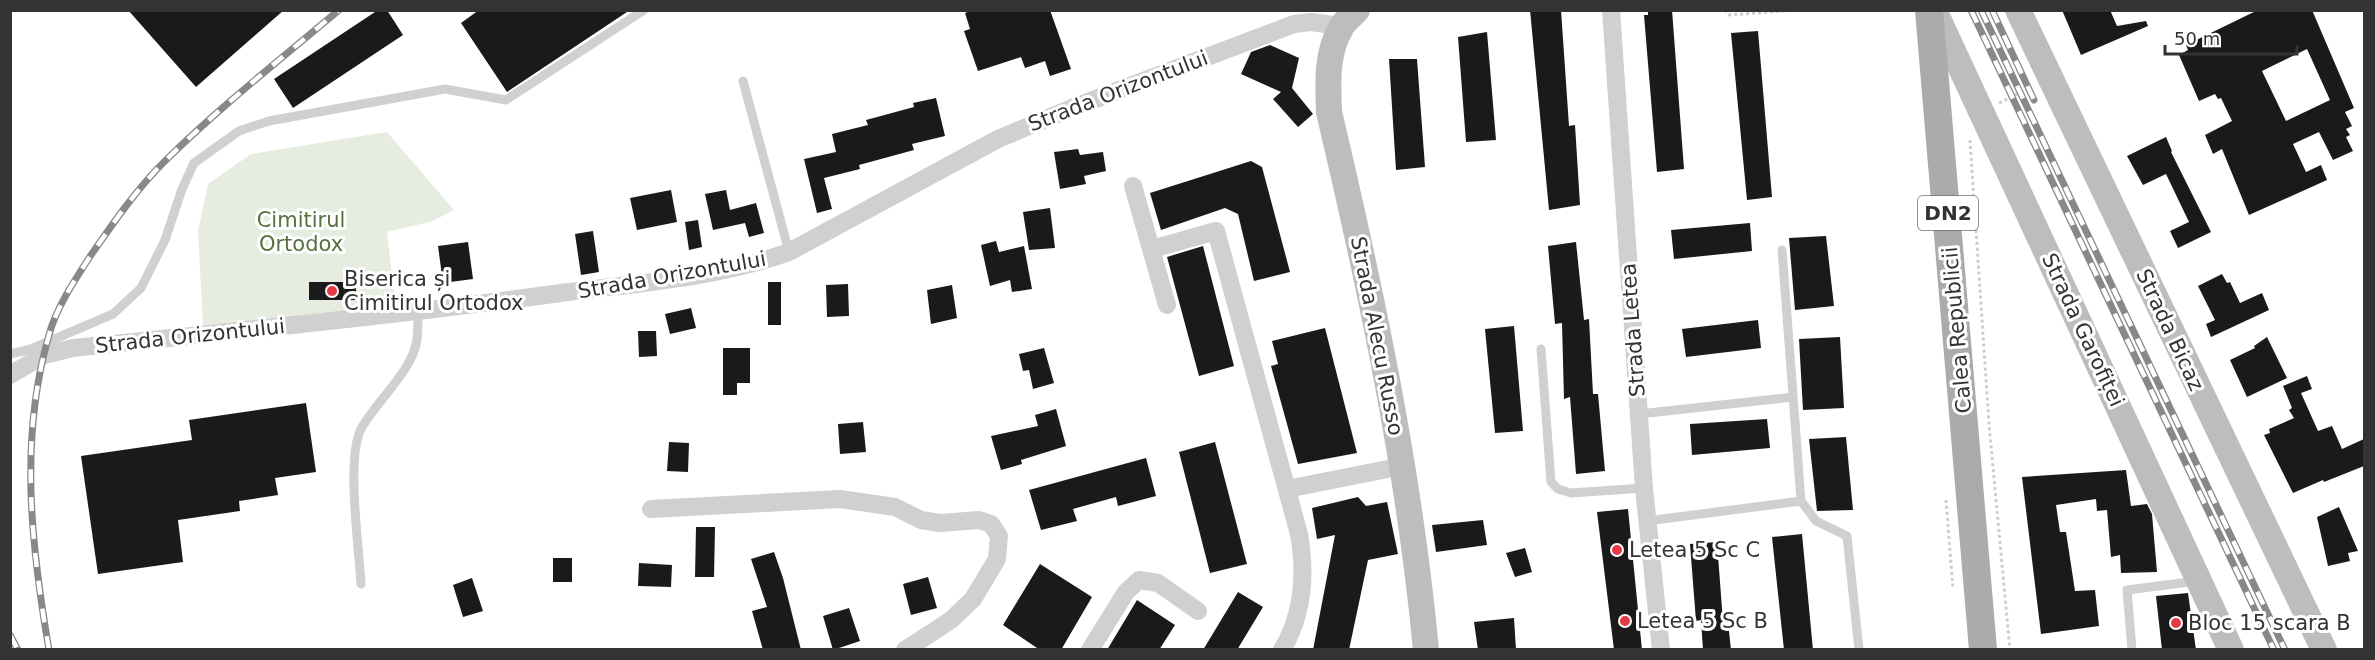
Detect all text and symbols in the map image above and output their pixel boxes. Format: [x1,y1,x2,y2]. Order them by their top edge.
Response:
scale bar [2165,18,2297,56]
text: 50 m [2174,28,2220,49]
street label: Strada Orizontului [1025,46,1211,136]
road number: DN2 [1918,196,1978,230]
park label: Cimitirul Ortodox [257,208,345,256]
street label: Strada Alecu Russo [1346,234,1408,438]
street label: Calea Republicii [1938,246,1976,414]
street label: Strada Orizontului [576,247,768,303]
street label: Strada Garofiței [2037,250,2129,410]
street label: Strada Letea [1616,262,1650,398]
street label: Strada Bicaz [2131,265,2209,395]
place label: Biserica și Cimitirul Ortodox [344,267,524,315]
marker: Biserica și Cimitirul Ortodox [325,284,339,298]
street label: Strada Orizontului [94,314,286,358]
place label: Letea 5 Sc C [1629,538,1760,562]
marker: Letea 5 Sc C [1610,543,1624,557]
place label: Letea 5 Sc B [1637,609,1768,633]
place label: Bloc 15 scara B [2188,611,2351,635]
marker: Letea 5 Sc B [1618,614,1632,628]
marker: Bloc 15 scara B [2169,616,2183,630]

